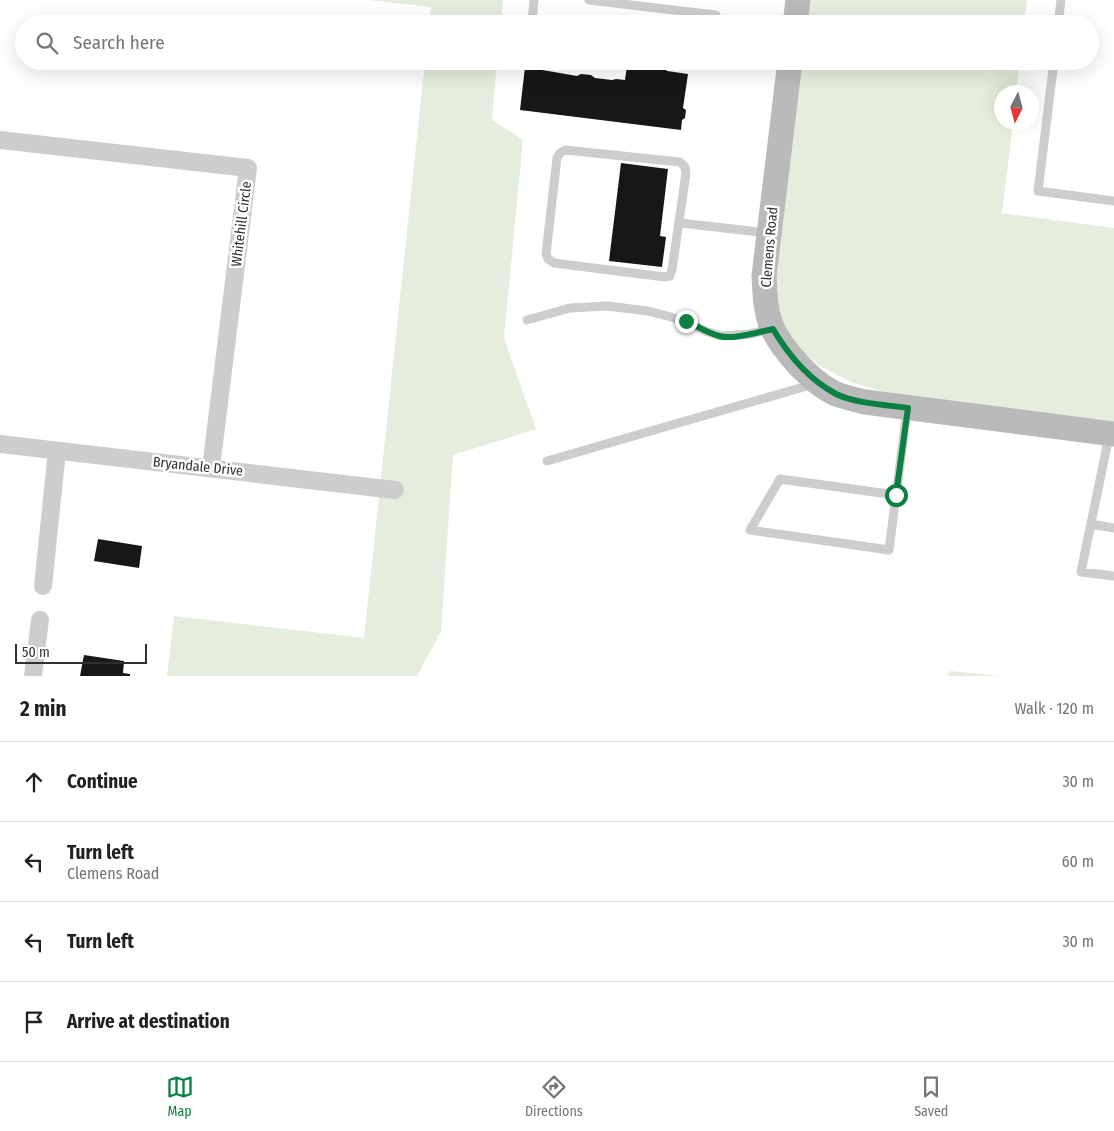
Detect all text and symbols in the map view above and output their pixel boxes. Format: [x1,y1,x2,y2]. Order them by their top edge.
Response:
search box [15,15,1099,70]
icon: search [33,29,61,57]
text: Search here [73,31,165,54]
north arrow [994,85,1039,130]
street label: Whitehill Circle [228,180,255,268]
street label: Clemens Road [758,206,781,288]
route end [675,310,698,333]
street label: Bryandale Drive [152,453,244,480]
route start [885,484,908,507]
scale bar [15,641,148,664]
text: 50 m [22,644,50,661]
text: 2 min [20,696,67,722]
text: Walk · 120 m [1015,699,1094,718]
icon: ahead [20,768,48,796]
text: Continue [67,770,138,793]
text: 30 m [1062,772,1094,791]
text: Turn left [67,841,134,864]
icon: left [20,848,48,876]
text: 60 m [1062,852,1094,871]
text: Clemens Road [67,864,159,883]
icon: left [20,928,48,956]
text: Turn left [67,930,134,953]
text: 30 m [1062,932,1094,951]
icon: arrive [20,1008,48,1036]
text: Arrive at destination [67,1010,230,1033]
tab: Map [166,1073,194,1120]
tab: Directions [525,1073,583,1120]
tab: Saved [914,1073,948,1120]

